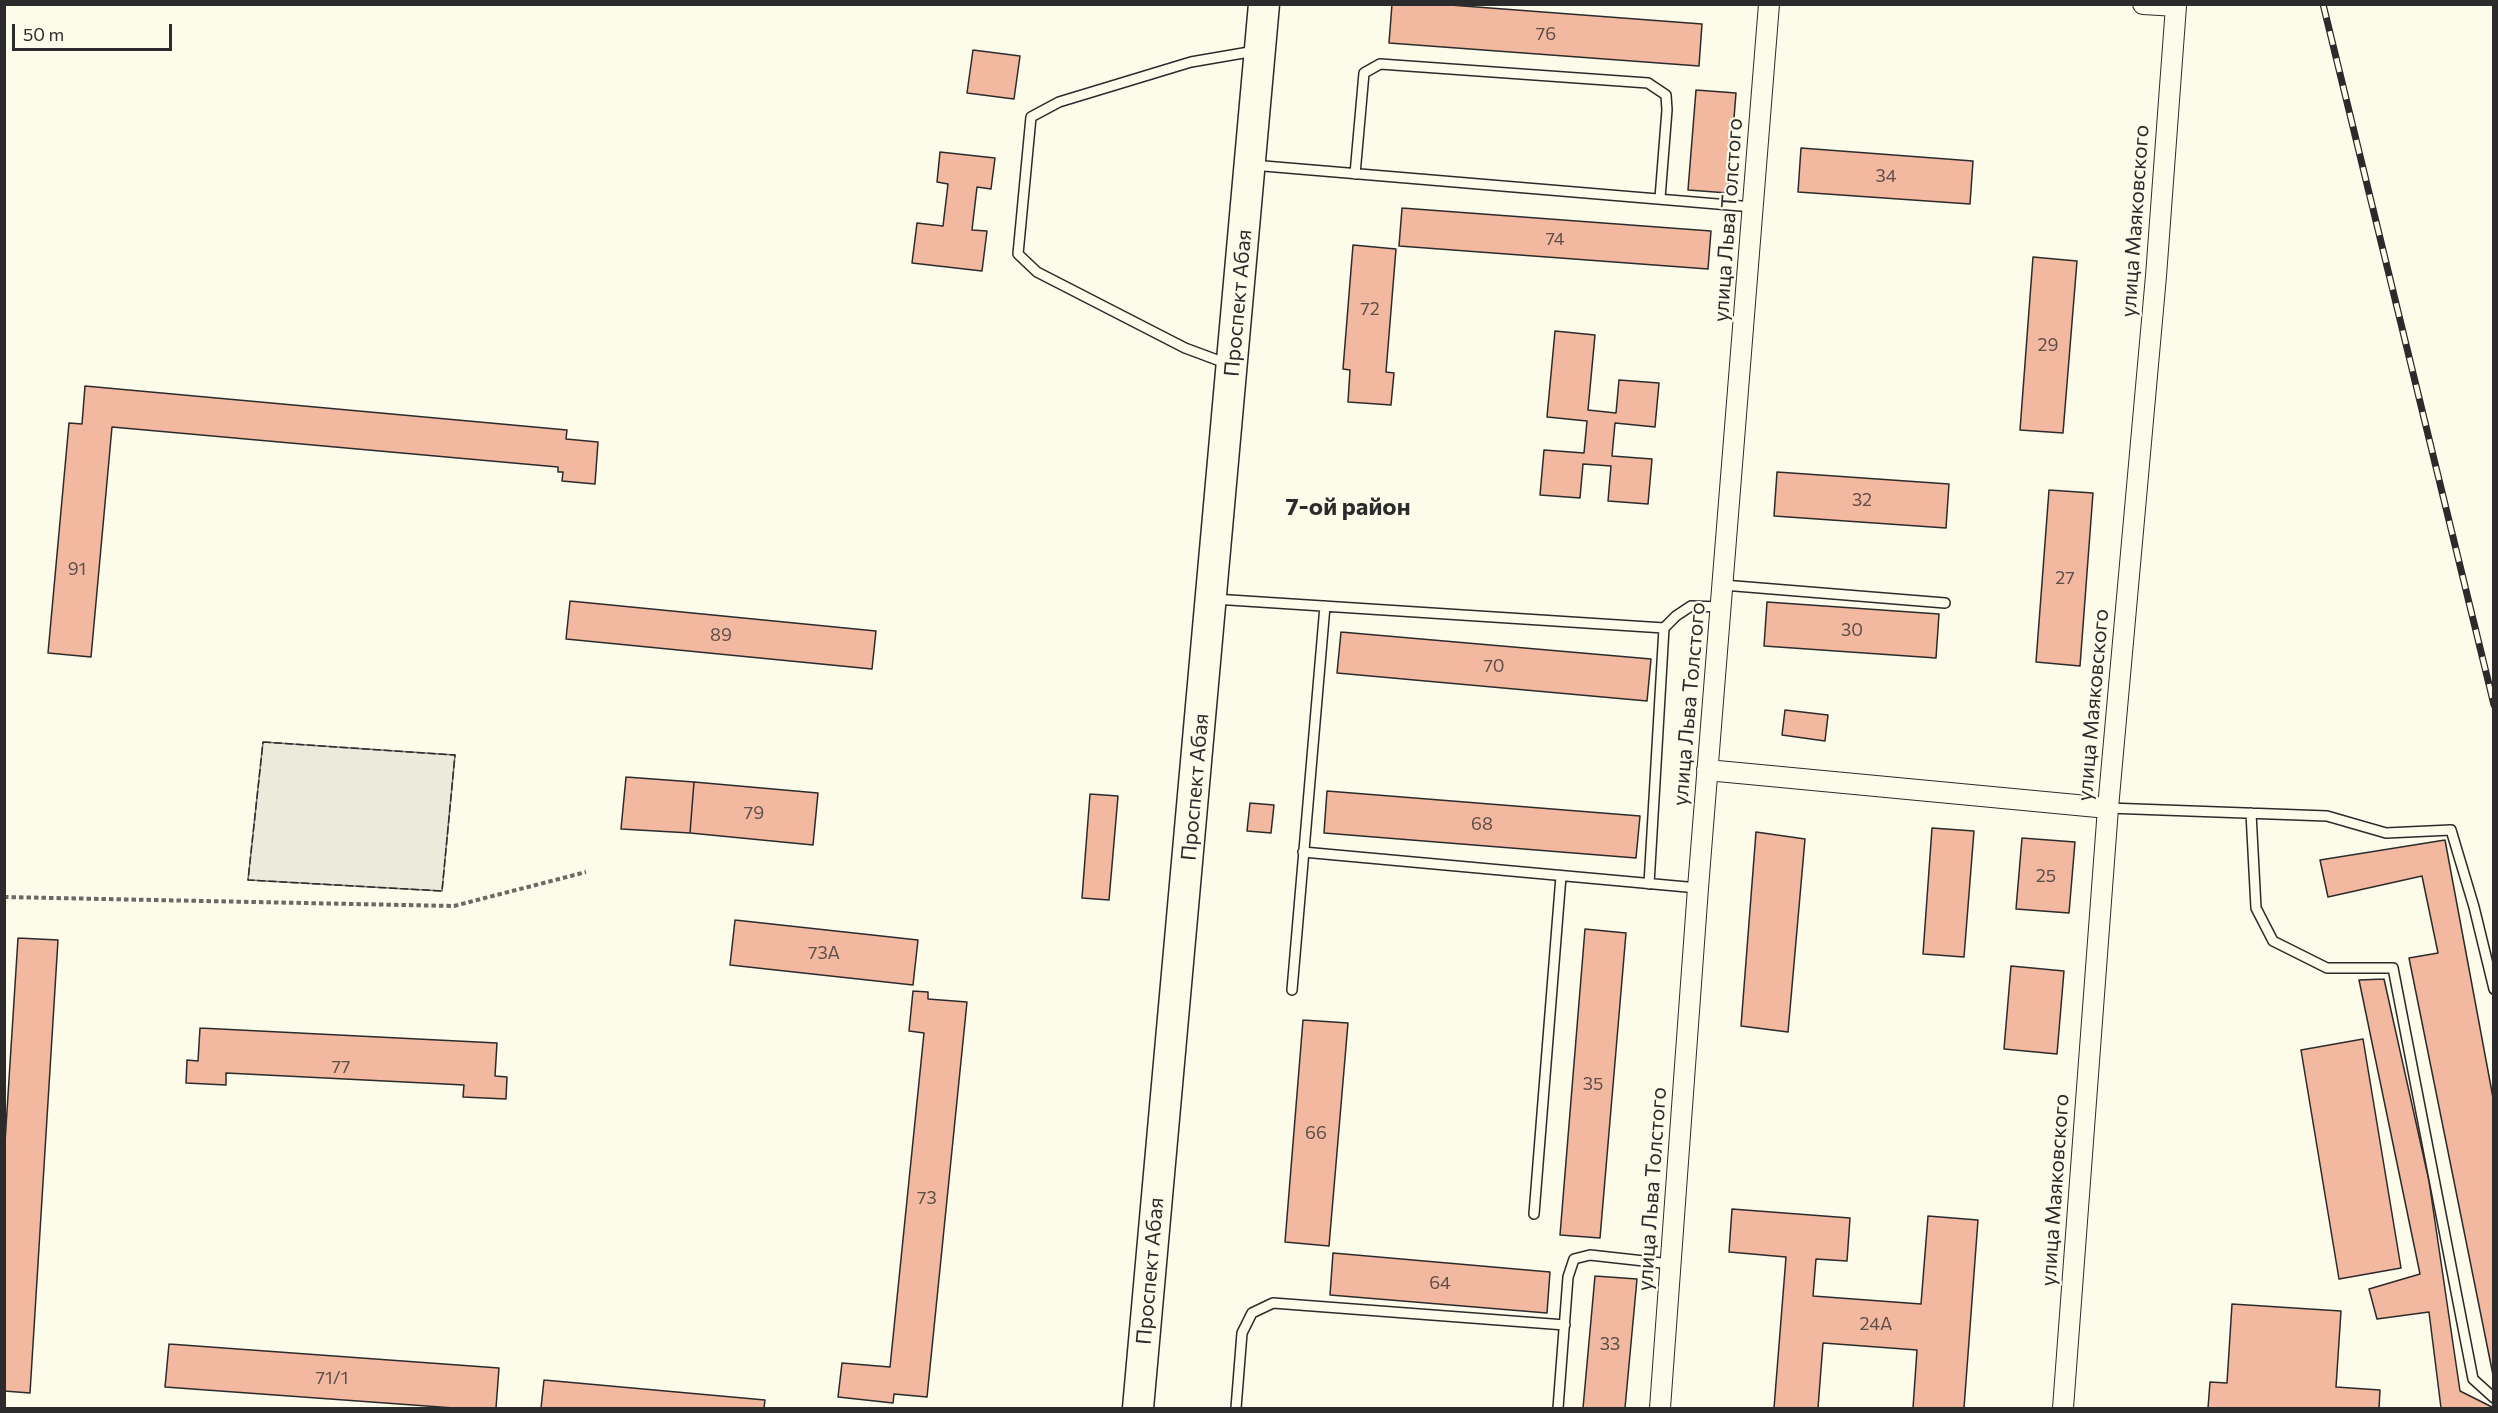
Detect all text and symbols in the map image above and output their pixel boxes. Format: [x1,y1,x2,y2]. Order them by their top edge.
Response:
scale bar [15,12,176,50]
text: 50 m [23,23,64,45]
house number: 76 [1536,23,1556,45]
street label: улица Льва Толстого [1708,117,1748,323]
street label: улица Маяковского [2116,124,2154,318]
house number: 34 [1875,165,1897,187]
street label: Проспект Абая [1219,228,1257,378]
house number: 74 [1545,228,1565,250]
house number: 72 [1360,298,1380,320]
house number: 29 [2038,334,2058,356]
house number: 32 [1852,489,1872,511]
district label: 7-ой район [1285,493,1411,521]
house number: 91 [68,558,86,580]
house number: 27 [2055,567,2075,589]
street label: улица Льва Толстого [1668,601,1710,807]
street label: улица Маяковского [2072,608,2114,802]
house number: 30 [1841,619,1863,641]
house number: 89 [710,624,732,646]
house number: 70 [1483,655,1505,677]
street label: Проспект Абая [1176,712,1214,862]
house number: 79 [744,802,764,824]
house number: 68 [1471,813,1493,835]
house number: 25 [2036,865,2056,887]
house number: 73А [808,942,840,964]
house number: 77 [331,1056,351,1078]
house number: 35 [1583,1073,1603,1095]
street label: улица Льва Толстого [1632,1086,1672,1292]
street label: улица Маяковского [2036,1093,2074,1287]
house number: 66 [1305,1122,1327,1144]
house number: 73 [917,1187,937,1209]
street label: Проспект Абая [1131,1196,1169,1346]
house number: 64 [1429,1272,1451,1294]
house number: 24А [1860,1313,1892,1335]
house number: 33 [1600,1333,1620,1355]
house number: 71/1 [316,1367,348,1389]

